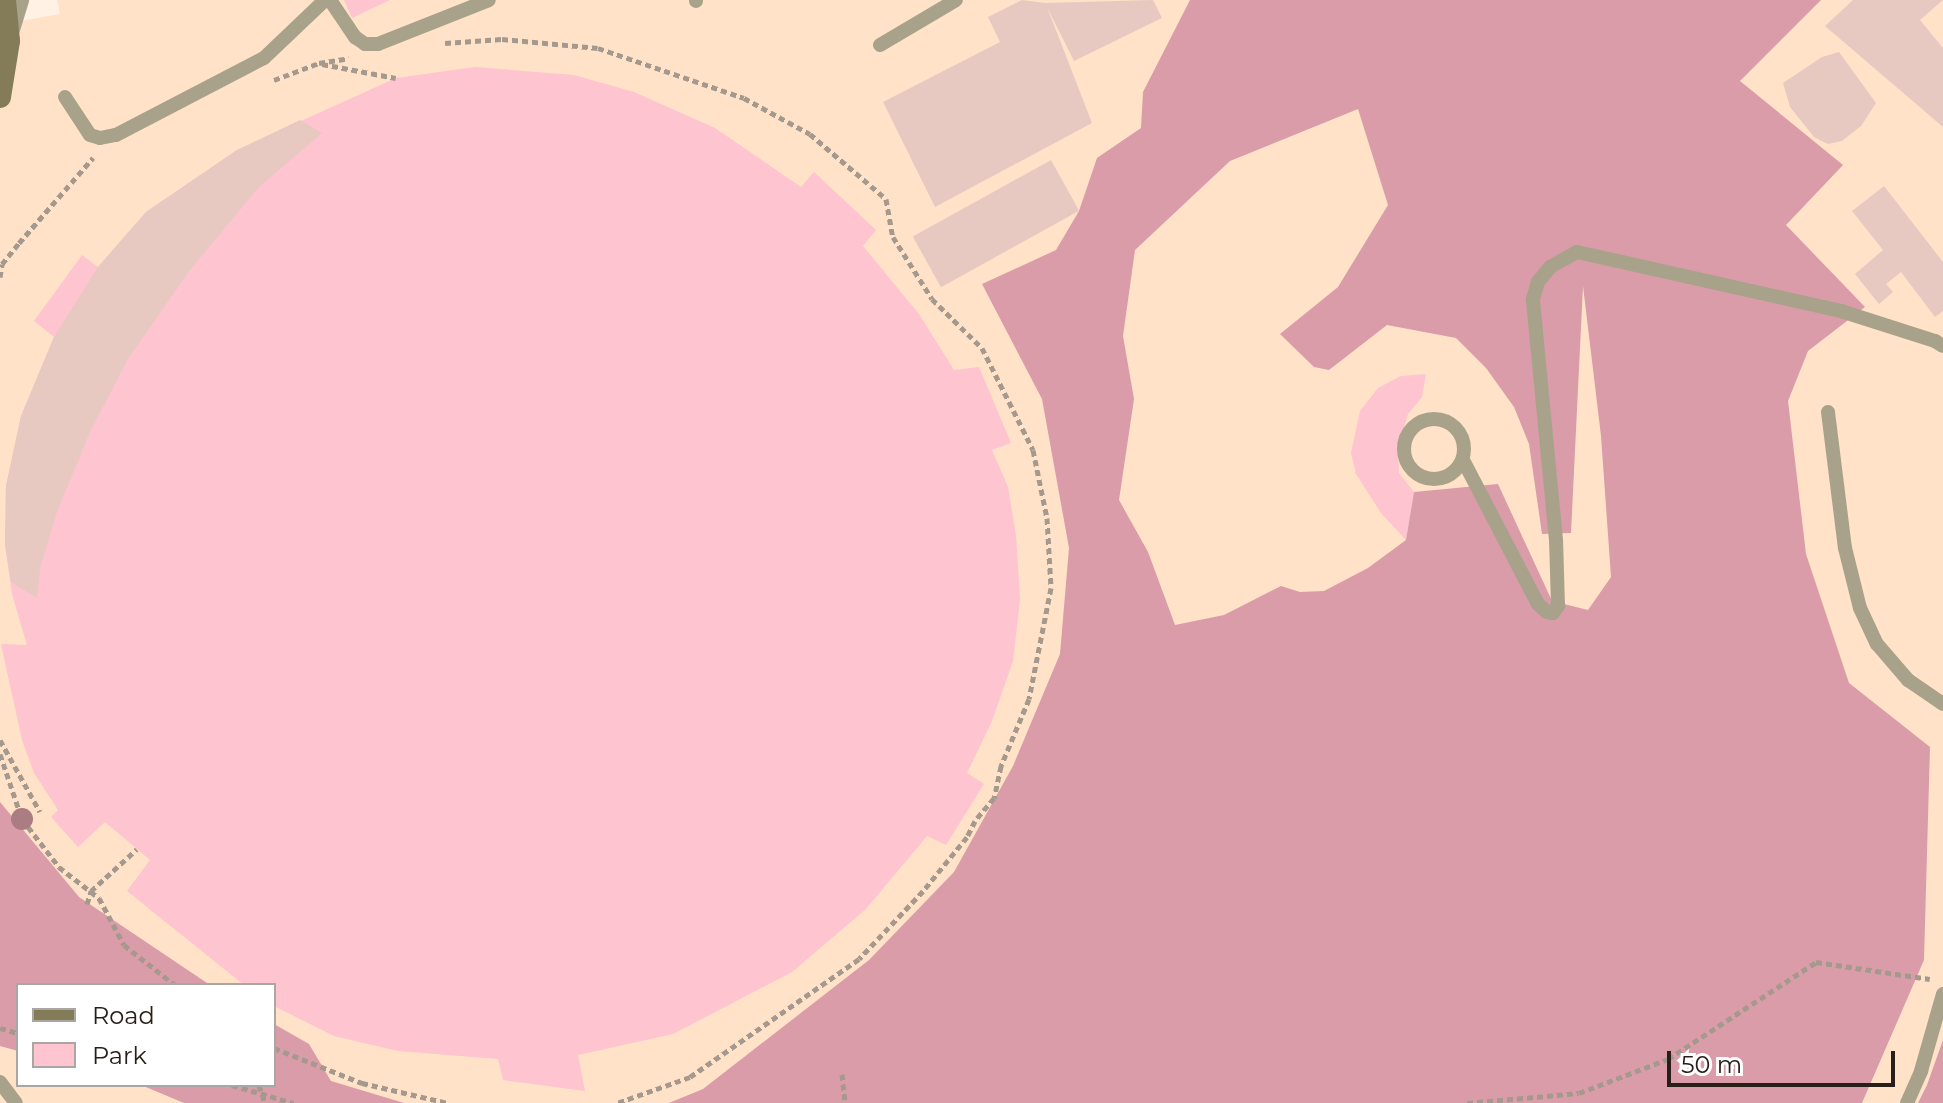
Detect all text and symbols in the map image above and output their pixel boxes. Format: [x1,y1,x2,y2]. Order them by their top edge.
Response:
legend [16,983,276,1087]
text: Road [92,1001,155,1030]
scale bar [1671,1035,1899,1085]
text: Park [92,1041,147,1070]
text: 50 m [1681,1050,1742,1079]

